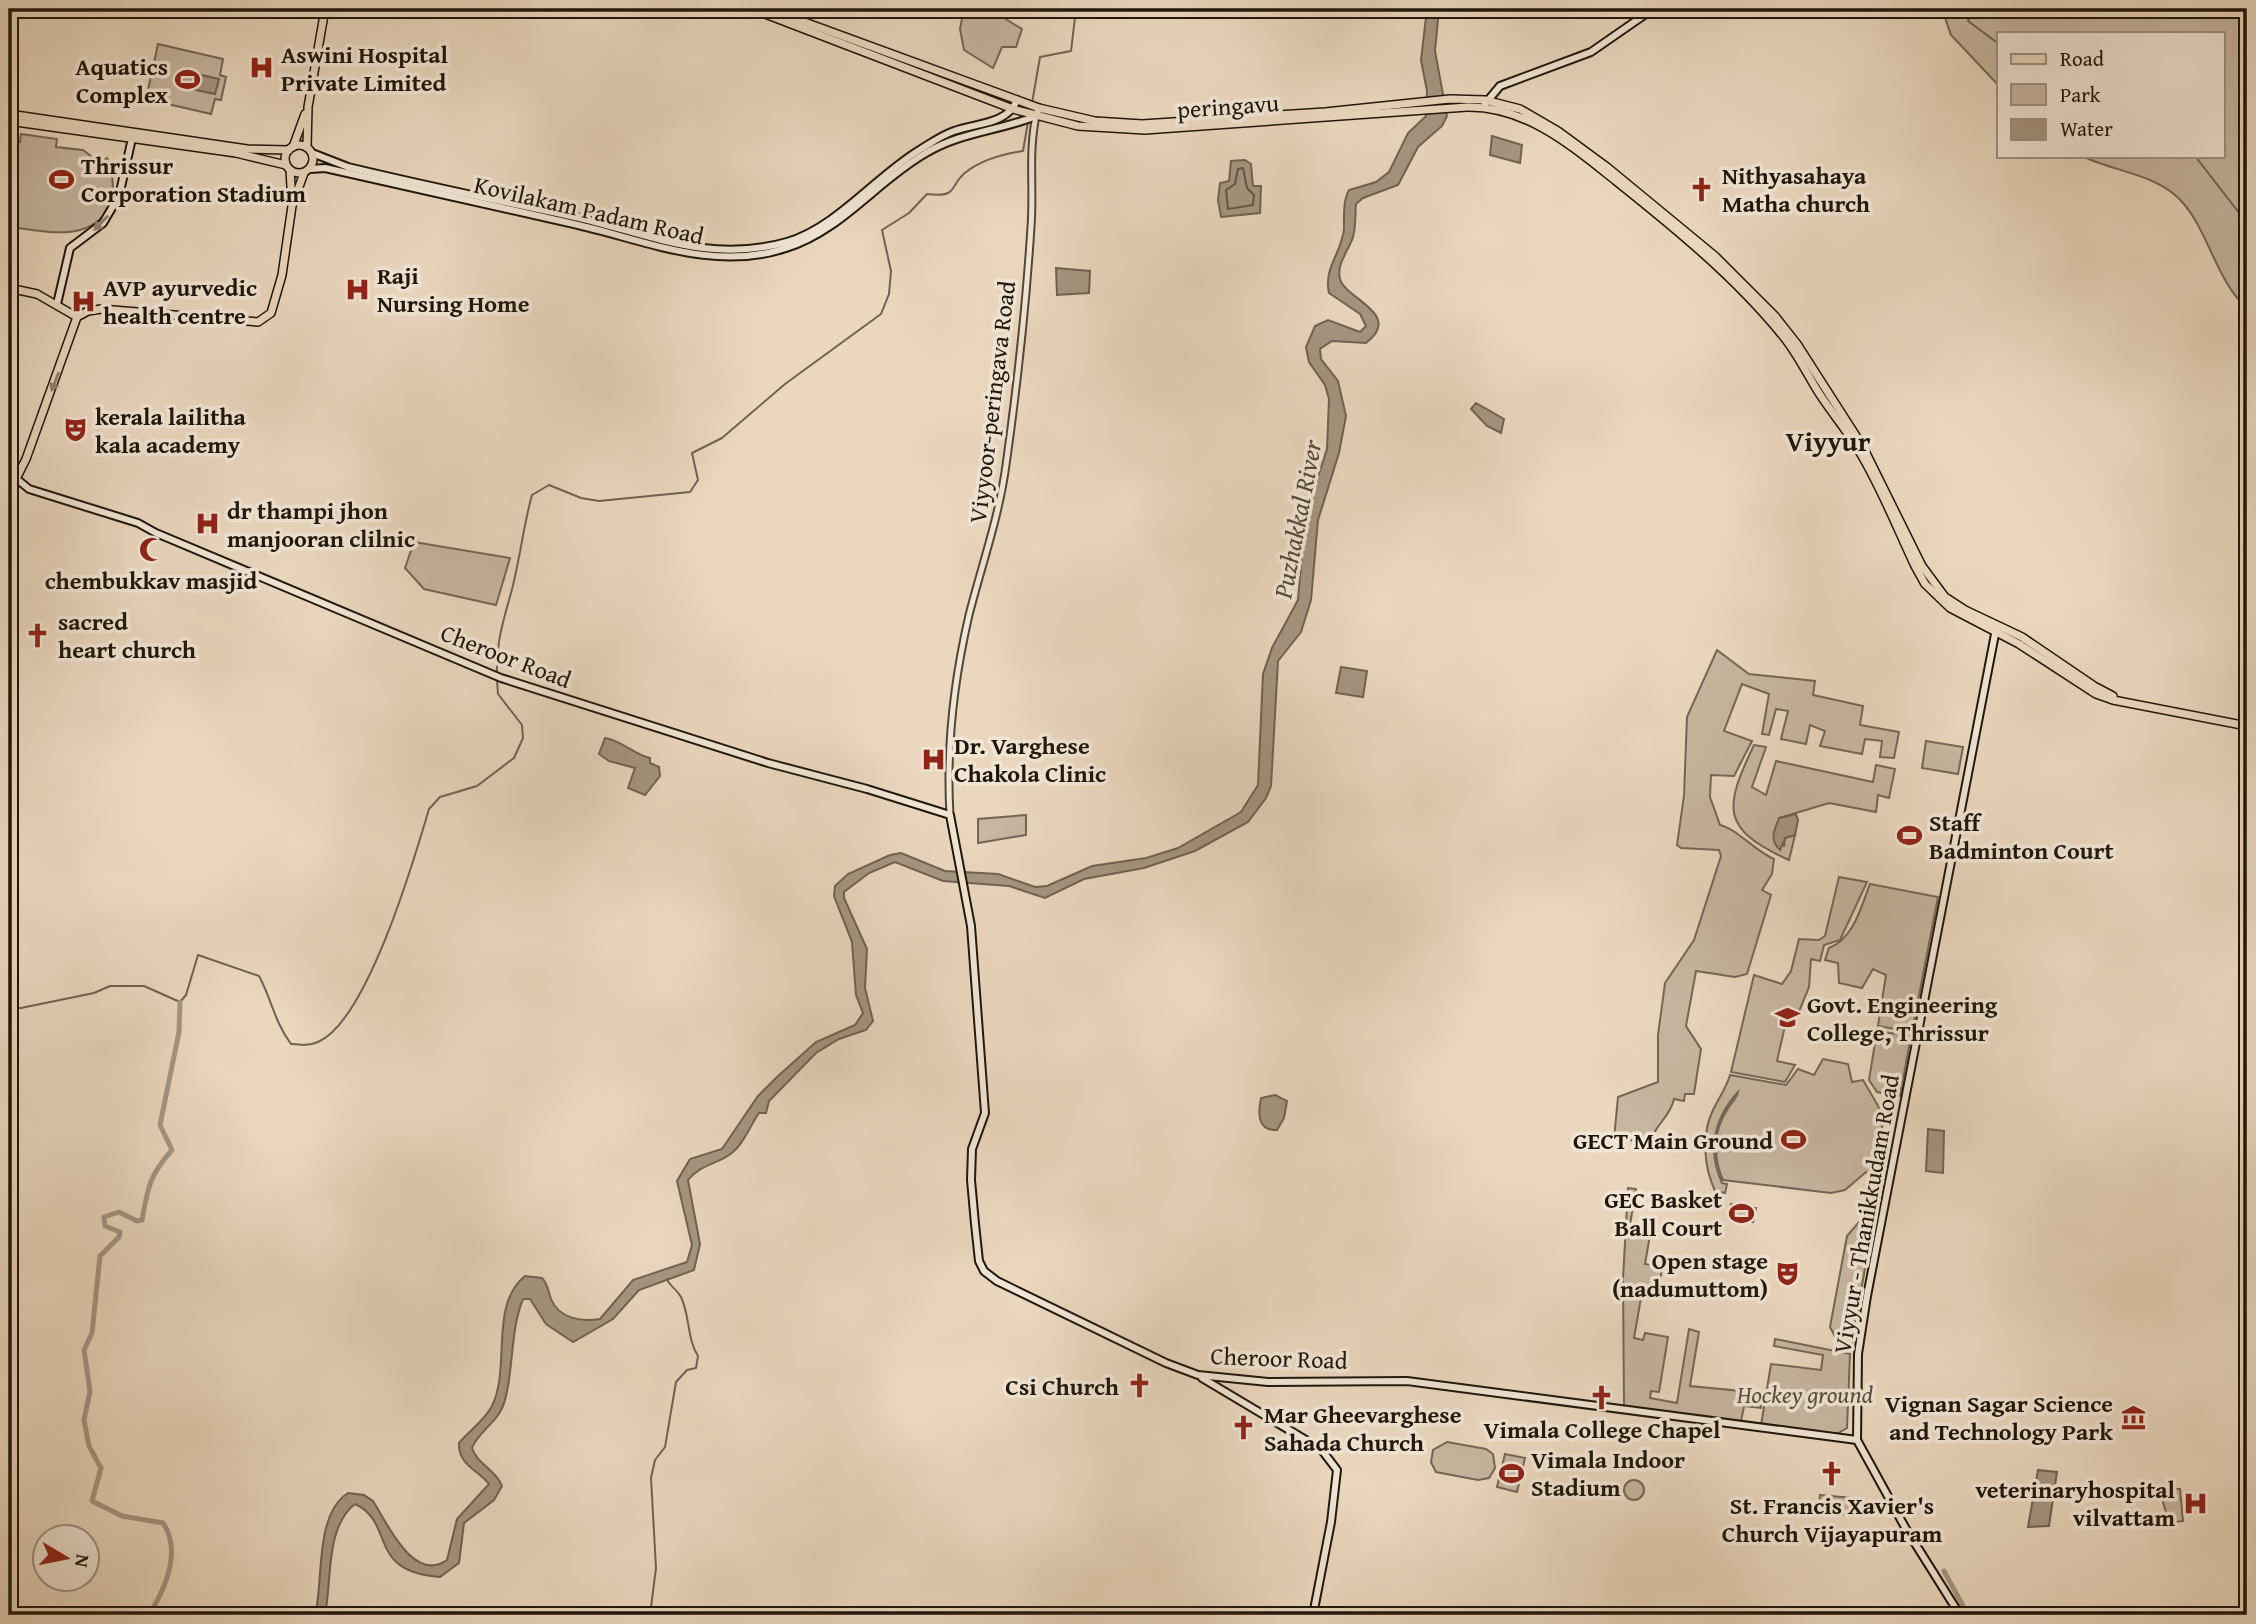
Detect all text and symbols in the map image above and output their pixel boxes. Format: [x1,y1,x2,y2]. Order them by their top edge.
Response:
legend [1997,32,2224,158]
place label: Aswini Hospital Private Limited [281,37,448,100]
text: Road [2060,43,2105,74]
place label: Aquatics Complex [75,49,168,112]
hospital icon: Aswini Hospital Private Limited [247,54,275,82]
sports icon: Aquatics Complex [174,66,202,94]
text: Park [2060,79,2101,110]
street label: peringavu [1176,85,1280,127]
text: Water [2060,113,2113,144]
place label: Thrissur Corporation Stadium [81,148,307,211]
place label: Nithyasahaya Matha church [1722,158,1870,221]
sports icon: Thrissur Corporation Stadium [47,165,75,193]
street label: Kovilakam Padam Road [471,167,707,253]
church icon: Nithyasahaya Matha church [1688,175,1716,203]
one-way arrow [93,214,109,231]
place label: Raji Nursing Home [377,258,530,321]
place label: AVP ayurvedic health centre [103,270,257,333]
hospital icon: Raji Nursing Home [343,275,371,303]
street label: Viyyoor-peringava Road [960,279,1024,525]
hospital icon: AVP ayurvedic health centre [69,287,97,315]
one-way arrow [49,372,60,393]
place label: kerala lailitha kala academy [95,399,246,462]
theatre icon: kerala lailitha kala academy [61,416,89,444]
district label: Viyyur [1785,420,1871,461]
water label: Puzhakkal River [1262,435,1332,603]
place label: dr thampi jhon manjooran clilnic [227,493,415,556]
hospital icon: dr thampi jhon manjooran clilnic [193,510,221,538]
mosque icon: chembukkav masjid [137,535,165,563]
place label: chembukkav masjid [45,563,257,598]
place label: sacred heart church [58,604,196,667]
street label: Cheroor Road [436,615,576,697]
church icon: sacred heart church [24,621,52,649]
place label: Dr. Varghese Chakola Clinic [954,728,1106,791]
hospital icon: Dr. Varghese Chakola Clinic [920,745,948,773]
place label: Staff Badminton Court [1929,805,2114,868]
sports icon: Staff Badminton Court [1895,822,1923,850]
place label: Govt. Engineering College, Thrissur [1807,987,1998,1050]
school or university icon: Govt. Engineering College, Thrissur [1773,1004,1801,1032]
street label: Viyyur - Thanikkudam Road [1824,1071,1908,1356]
place label: GECT Main Ground [1573,1123,1773,1158]
sports icon: GECT Main Ground [1779,1126,1807,1154]
place label: GEC Basket Ball Court [1604,1182,1722,1245]
sports icon: GEC Basket Ball Court [1728,1199,1756,1227]
place label: Open stage (nadumuttom) [1612,1243,1768,1306]
theatre icon: Open stage (nadumuttom) [1774,1260,1802,1288]
street label: Cheroor Road [1210,1338,1348,1378]
place label: Csi Church [1005,1369,1119,1404]
church icon: Csi Church [1125,1372,1153,1400]
park label: Hockey ground [1736,1377,1874,1412]
church icon: Vimala College Chapel [1588,1384,1616,1412]
place label: Vignan Sagar Science and Technology Park [1885,1386,2113,1449]
place label: Mar Gheevarghese Sahada Church [1264,1397,1462,1460]
museum icon: Vignan Sagar Science and Technology Park [2119,1403,2147,1431]
place label: Vimala College Chapel [1483,1412,1721,1447]
church icon: Mar Gheevarghese Sahada Church [1230,1414,1258,1442]
place label: Vimala Indoor Stadium [1531,1442,1685,1505]
sports icon: Vimala Indoor Stadium [1497,1459,1525,1487]
church icon: St. Francis Xavier's Church Vijayapuram [1818,1460,1846,1488]
place label: veterinaryhospital vilvattam [1975,1472,2176,1535]
place label: St. Francis Xavier's Church Vijayapuram [1722,1488,1943,1551]
hospital icon: veterinaryhospital vilvattam [2181,1489,2209,1517]
north arrow [32,1522,102,1592]
text: N [68,1552,98,1570]

